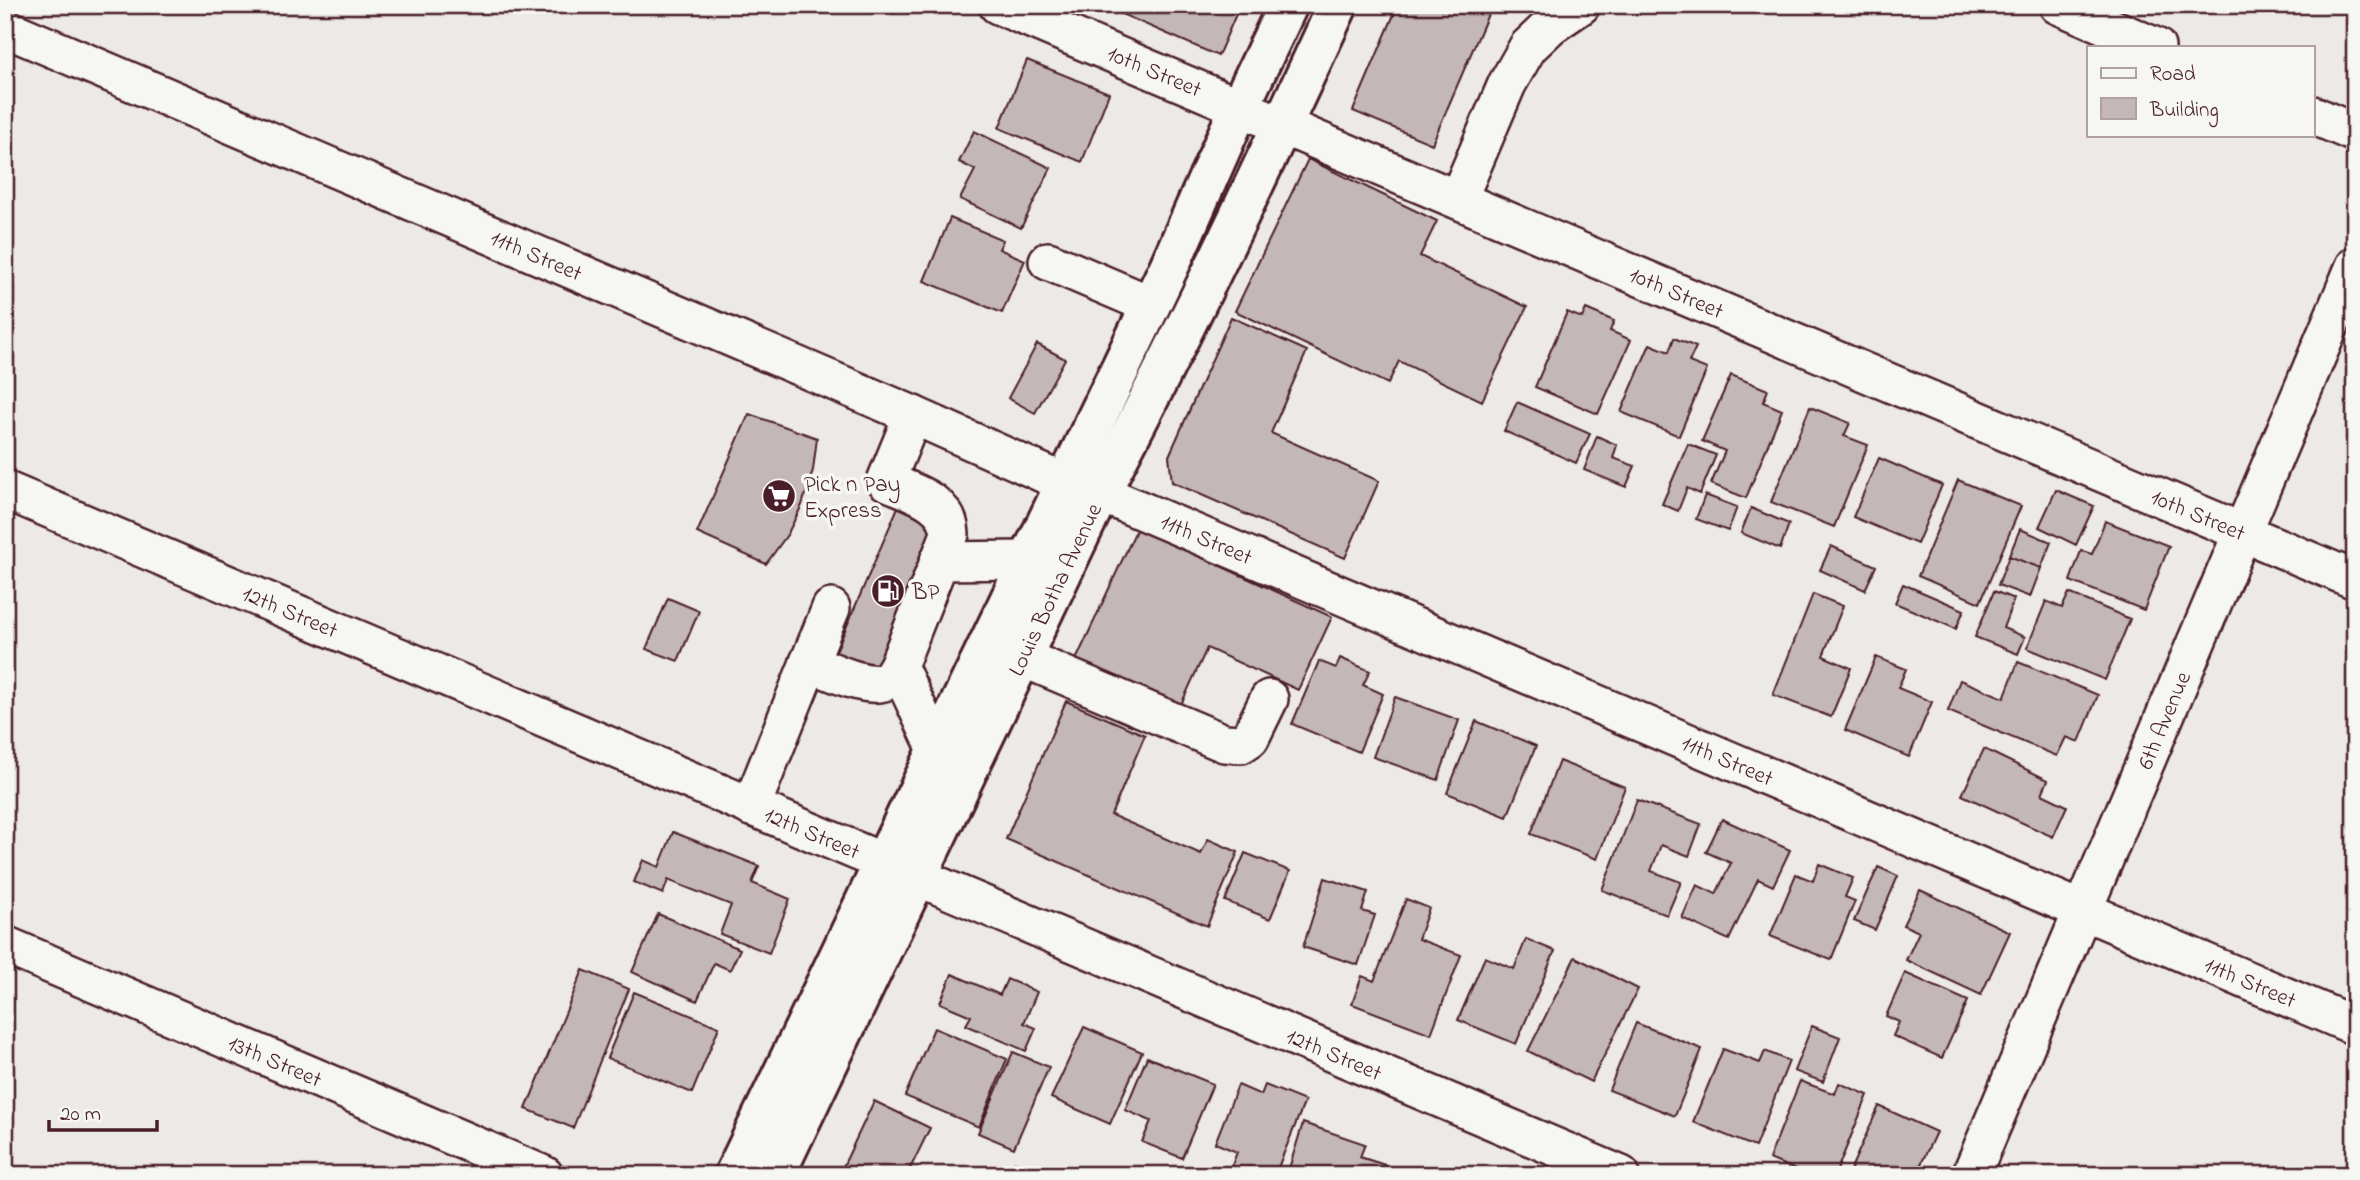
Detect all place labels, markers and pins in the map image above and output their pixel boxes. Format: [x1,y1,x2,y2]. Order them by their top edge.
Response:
place label: Pick n Pay Express [804,469,900,528]
supermarket icon: Pick n Pay Express [760,477,798,515]
fuel station icon: BP [869,572,907,610]
place label: BP [911,577,939,610]

